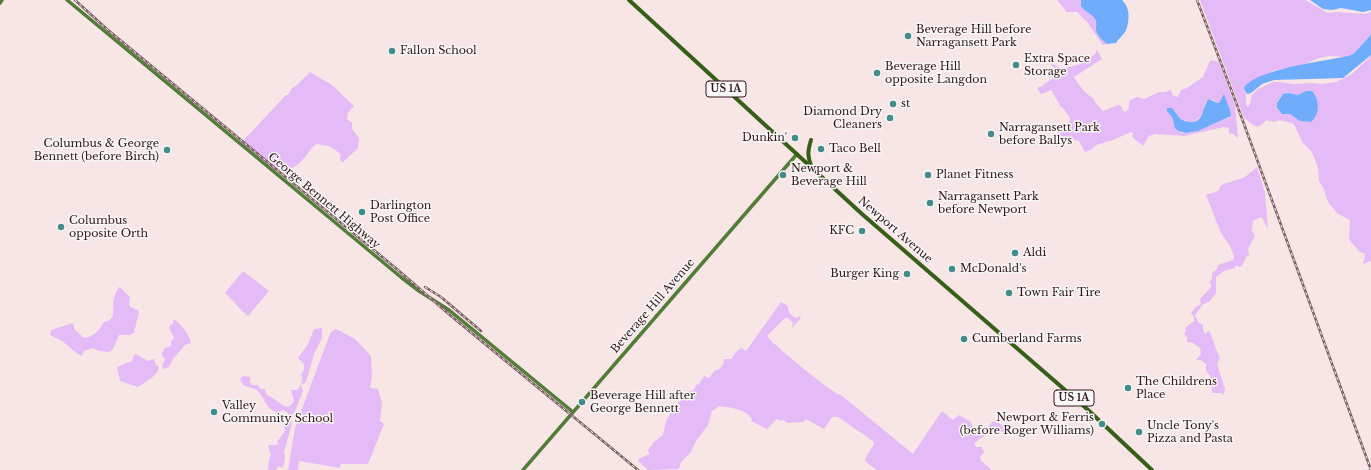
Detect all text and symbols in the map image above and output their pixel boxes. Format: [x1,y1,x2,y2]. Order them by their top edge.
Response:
place label: Beverage Hill before Narragansett Park [916,23,1031,49]
marker: Beverage Hill before Narragansett Park [903,31,913,41]
place label: Fallon School [400,44,477,58]
marker: Fallon School [387,46,397,56]
place label: Extra Space Storage [1024,52,1090,78]
place label: Beverage Hill opposite Langdon [885,60,987,86]
marker: Extra Space Storage [1011,60,1021,70]
marker: Beverage Hill opposite Langdon [872,68,882,78]
road number: US 1A [706,81,746,97]
place label: st [901,97,910,111]
marker: st [888,99,898,109]
place label: Diamond Dry Cleaners [803,105,882,131]
marker: Diamond Dry Cleaners [885,113,895,123]
place label: Narragansett Park before Ballys [999,121,1100,147]
marker: Narragansett Park before Ballys [986,129,996,139]
place label: Dunkin' [742,131,787,145]
marker: Dunkin' [790,133,800,143]
place label: Columbus & George Bennett (before Birch) [34,137,159,163]
place label: Taco Bell [829,142,881,156]
marker: Taco Bell [816,144,826,154]
marker: Columbus & George Bennett (before Birch) [162,145,172,155]
street label: George Bennett Highway [265,150,383,252]
place label: Newport & Beverage Hill [791,162,867,188]
place label: Planet Fitness [936,168,1014,182]
marker: Newport & Beverage Hill [778,170,788,180]
marker: Planet Fitness [923,170,933,180]
place label: Narragansett Park before Newport [938,190,1039,216]
street label: Newport Avenue [855,194,935,266]
marker: Narragansett Park before Newport [925,198,935,208]
place label: Darlington Post Office [370,199,431,225]
marker: Darlington Post Office [357,207,367,217]
place label: Columbus opposite Orth [69,214,148,240]
marker: Columbus opposite Orth [56,222,66,232]
place label: KFC [829,224,854,238]
marker: KFC [857,226,867,236]
place label: Aldi [1023,246,1046,260]
marker: Aldi [1010,248,1020,258]
street label: Beverage Hill Avenue [608,256,698,356]
place label: McDonald's [960,262,1026,276]
marker: McDonald's [947,264,957,274]
place label: Burger King [830,267,899,281]
marker: Burger King [902,269,912,279]
place label: Town Fair Tire [1017,286,1101,300]
marker: Town Fair Tire [1004,288,1014,298]
place label: Cumberland Farms [972,332,1082,346]
marker: Cumberland Farms [959,334,969,344]
place label: The Childrens Place [1136,375,1217,401]
marker: The Childrens Place [1123,383,1133,393]
place label: Beverage Hill after George Bennett [590,389,695,415]
road number: US 1A [1054,390,1094,406]
marker: Beverage Hill after George Bennett [577,397,587,407]
place label: Valley Community School [222,399,333,425]
marker: Valley Community School [209,407,219,417]
place label: Newport & Ferris (before Roger Williams) [960,411,1094,437]
marker: Newport & Ferris (before Roger Williams) [1097,419,1107,429]
place label: Uncle Tony's Pizza and Pasta [1147,419,1233,445]
marker: Uncle Tony's Pizza and Pasta [1134,427,1144,437]

